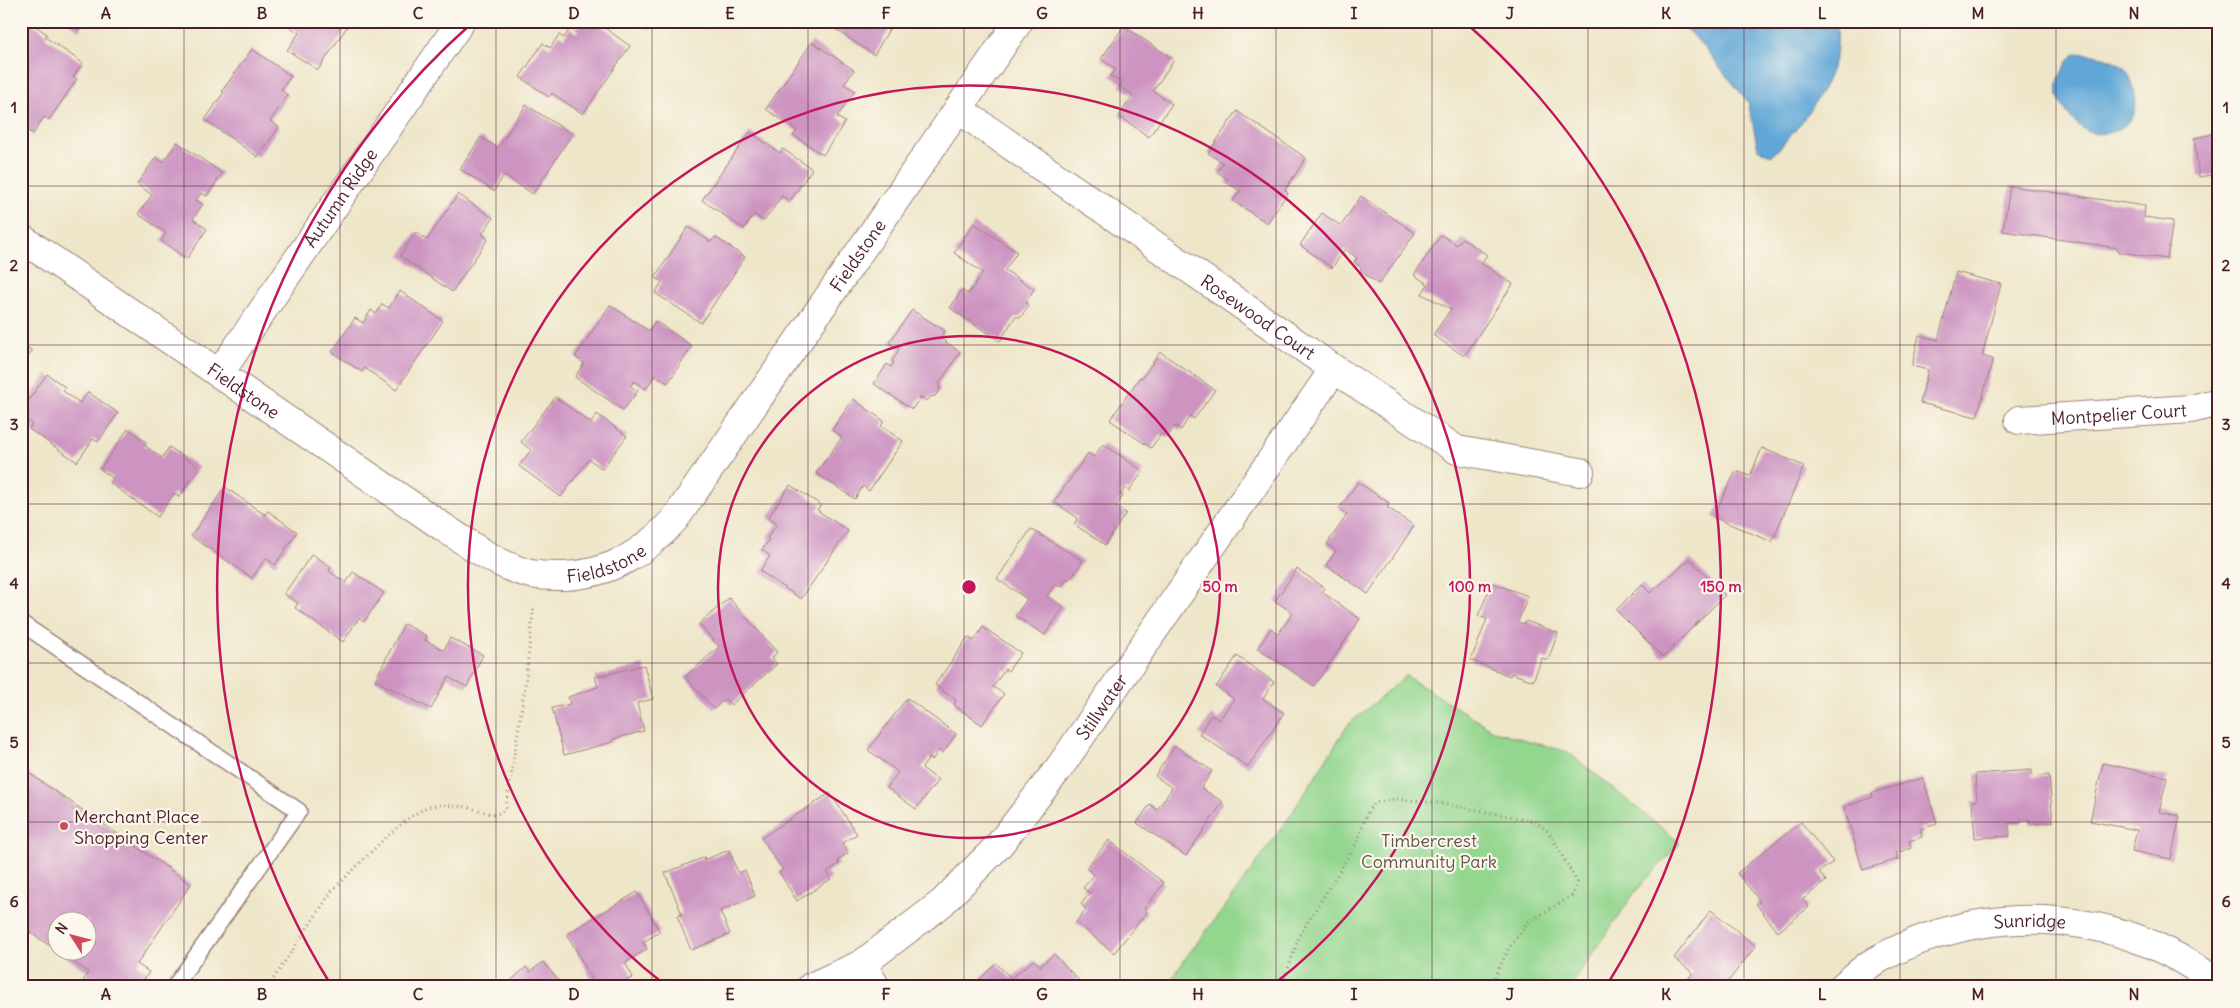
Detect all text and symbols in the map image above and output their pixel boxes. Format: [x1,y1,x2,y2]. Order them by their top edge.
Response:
text: A [101,3,111,23]
text: B [257,3,268,23]
text: C [413,3,424,23]
text: D [568,3,580,23]
text: E [725,3,735,23]
text: F [881,3,891,23]
text: G [1036,3,1048,23]
text: H [1192,3,1204,23]
text: I [1351,3,1358,23]
text: J [1506,3,1515,23]
text: K [1661,3,1671,23]
text: L [1818,3,1827,23]
text: M [1972,3,1985,23]
text: N [2128,3,2140,23]
text: 1 [11,97,17,117]
text: 1 [2223,97,2229,117]
street label: Autumn Ridge [298,144,382,251]
street label: Fieldstone [824,214,890,296]
text: 2 [10,255,19,275]
text: 2 [2222,255,2231,275]
street label: Rosewood Court [1196,269,1320,364]
street label: Fieldstone [203,358,285,424]
street label: Montpelier Court [2050,398,2187,429]
text: 3 [9,414,19,434]
text: 3 [2221,414,2231,434]
street label: Fieldstone [566,539,650,587]
text: 4 [9,573,19,593]
text: 4 [2221,573,2231,593]
text: 50 m [1202,577,1238,596]
text: 100 m [1449,577,1491,596]
text: 150 m [1700,577,1742,596]
centre of rings [960,578,978,596]
street label: Stillwater [1070,669,1132,744]
text: 5 [9,732,19,752]
text: 5 [2221,732,2231,752]
place label: Merchant Place Shopping Center [74,805,209,849]
marker: Merchant Place Shopping Center [58,820,70,832]
park label: Timbercrest Community Park [1361,829,1497,873]
text: 6 [9,891,19,911]
text: 6 [2221,891,2231,911]
street label: Sunridge [1992,908,2067,933]
north arrow [48,910,98,960]
text: N [51,919,72,938]
text: A [101,984,111,1004]
text: B [257,984,268,1004]
text: C [413,984,424,1004]
text: D [568,984,580,1004]
text: E [725,984,735,1004]
text: F [881,984,891,1004]
text: G [1036,984,1048,1004]
text: H [1192,984,1204,1004]
text: I [1351,984,1358,1004]
text: J [1506,984,1515,1004]
text: K [1661,984,1671,1004]
text: L [1818,984,1827,1004]
text: M [1972,984,1985,1004]
text: N [2128,984,2140,1004]

